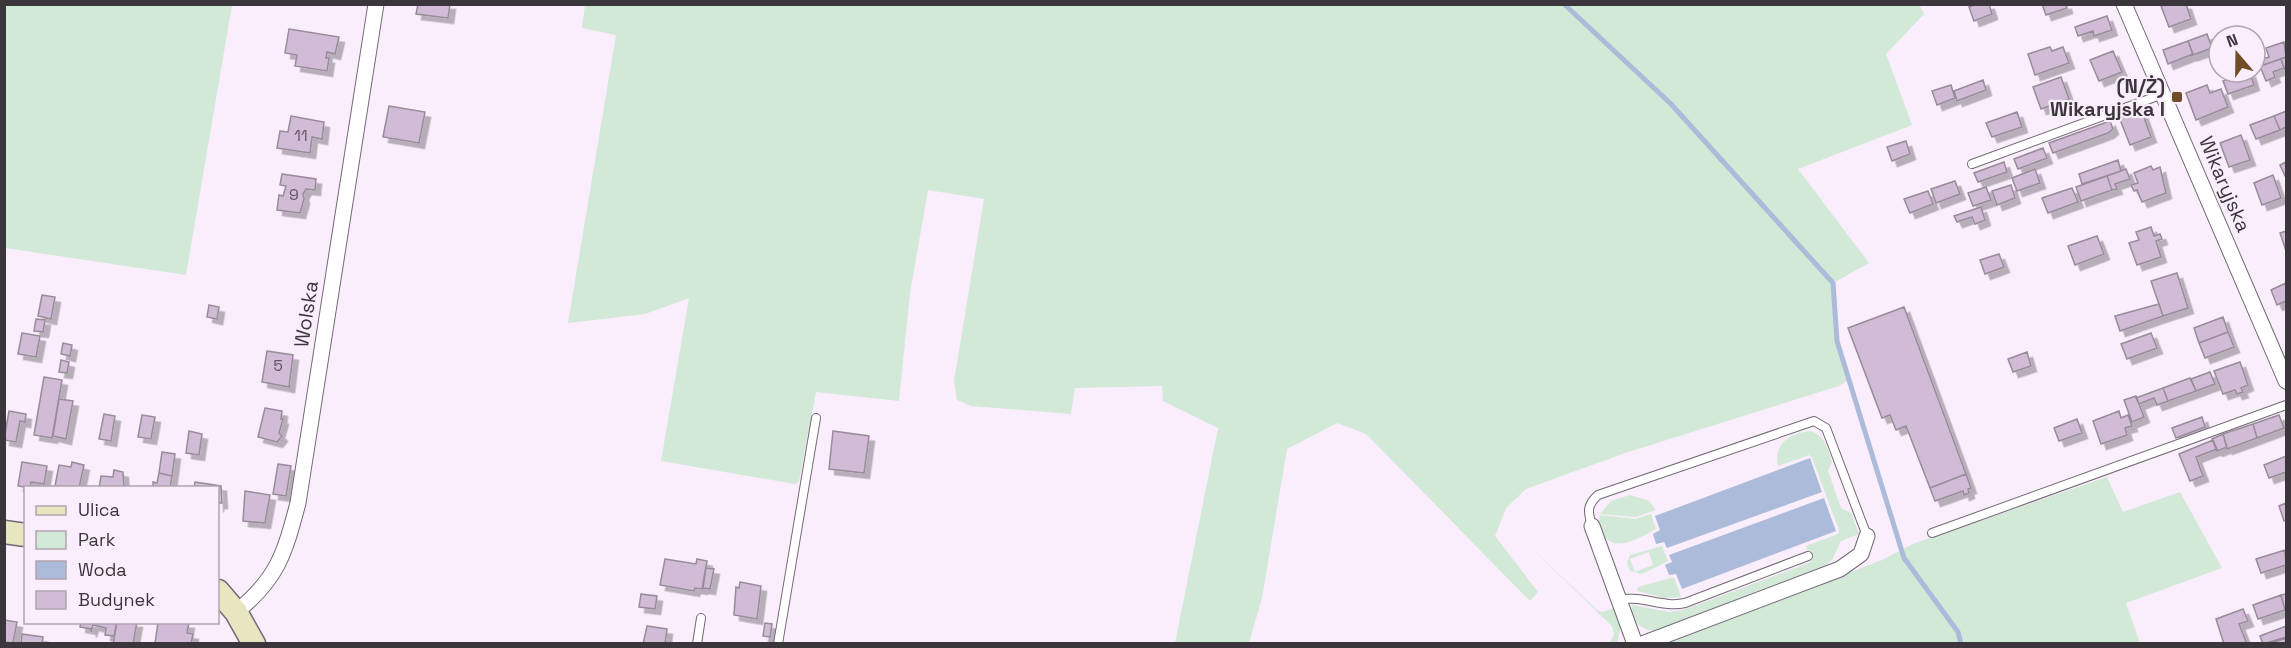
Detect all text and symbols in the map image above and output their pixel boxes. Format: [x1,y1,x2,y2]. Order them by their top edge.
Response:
north arrow [2207,24,2267,84]
text: N [2223,29,2241,52]
place label: (N/Ż) Wikaryjska I [2050,73,2165,122]
marker: (N/Ż) Wikaryjska I [2170,90,2184,104]
house number: 11 [294,125,308,146]
street label: Wikaryjska [2193,132,2257,236]
house number: 9 [289,184,299,205]
street label: Wolska [288,279,324,349]
house number: 5 [273,355,283,376]
legend [24,486,219,624]
text: Ulica [78,498,120,521]
text: Park [78,528,116,551]
text: Woda [78,558,127,581]
text: Budynek [78,588,155,611]

